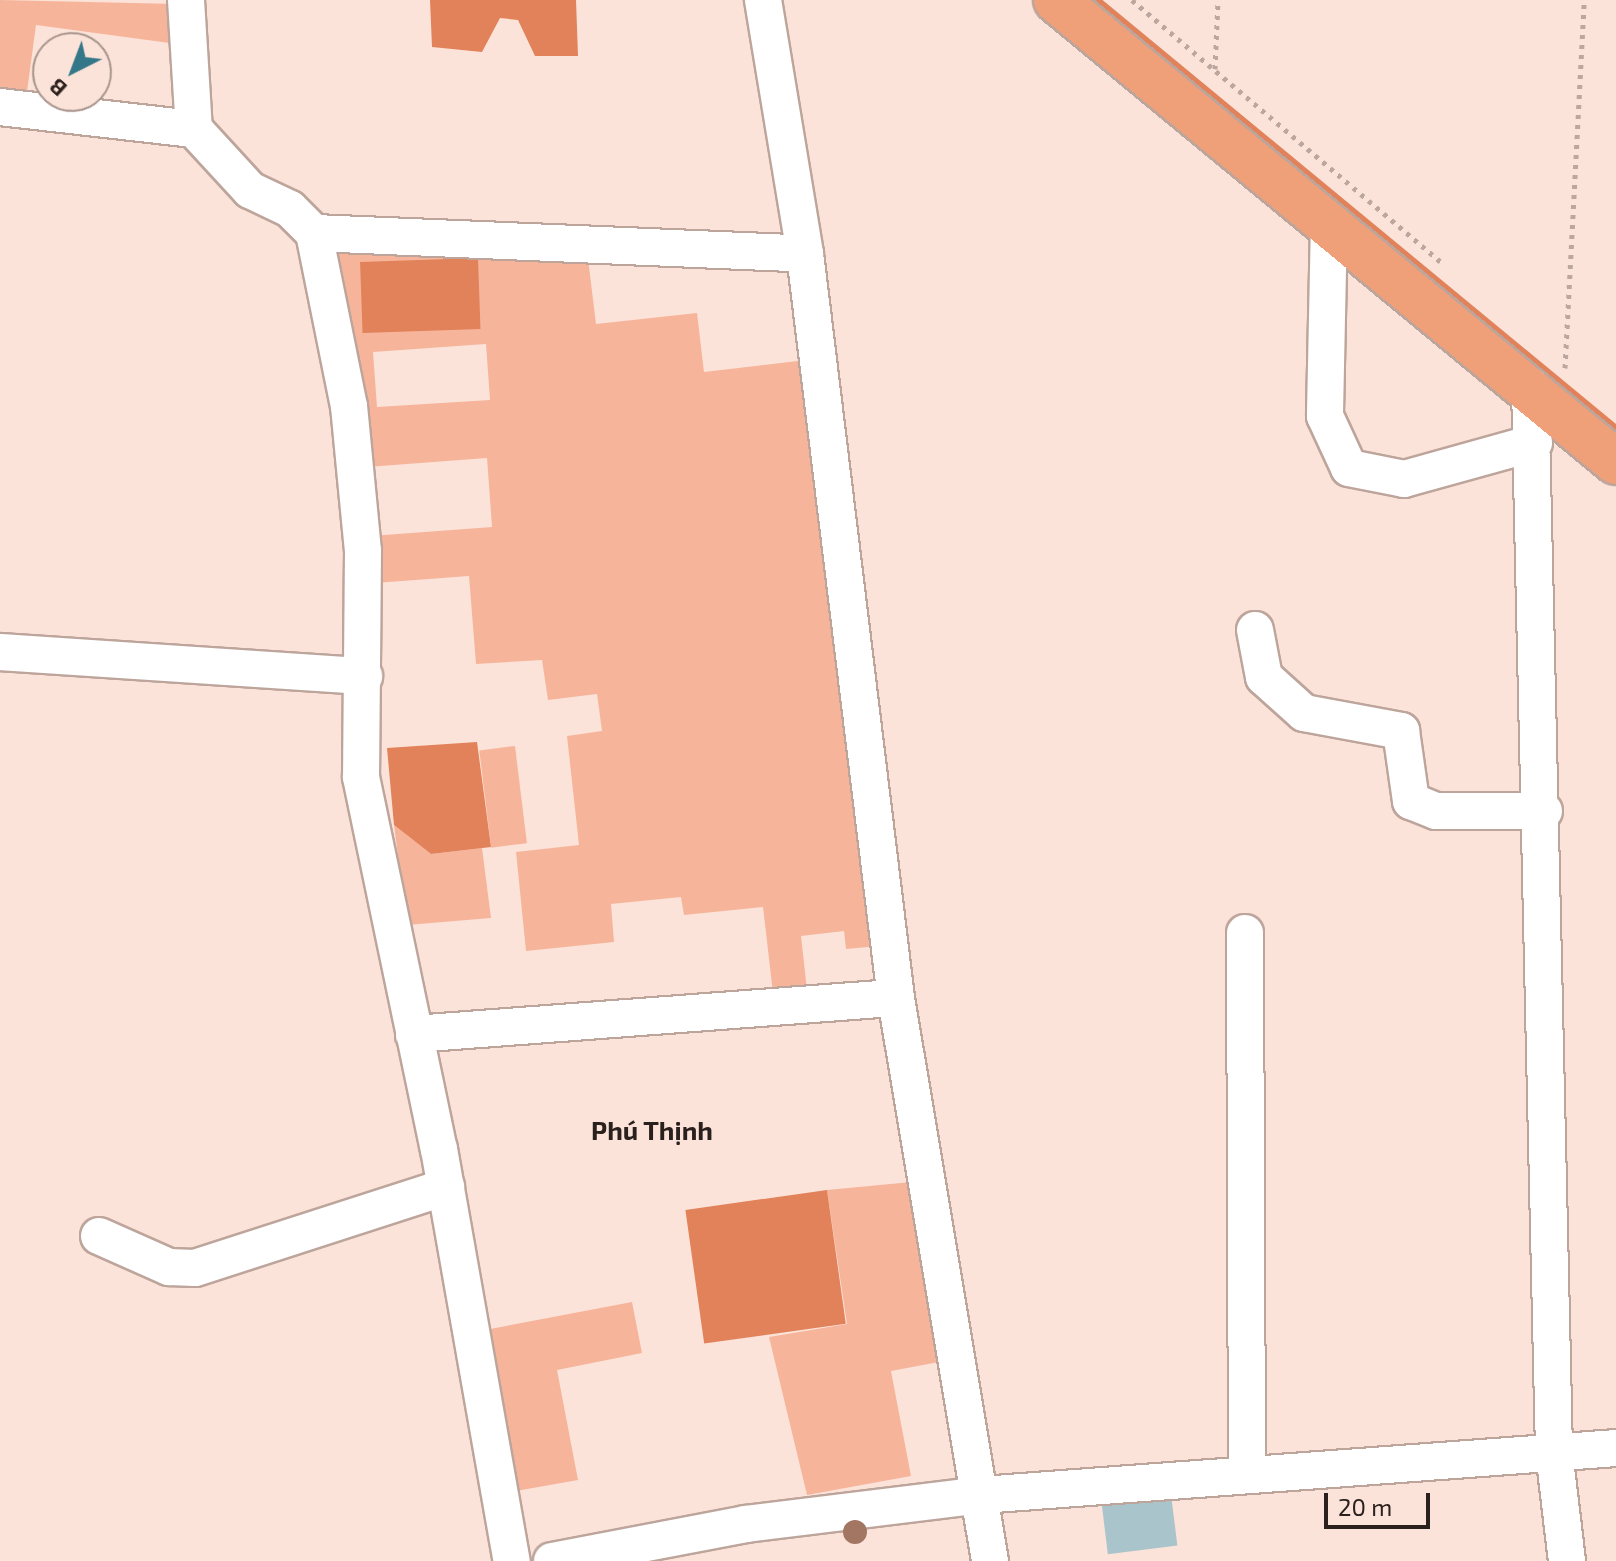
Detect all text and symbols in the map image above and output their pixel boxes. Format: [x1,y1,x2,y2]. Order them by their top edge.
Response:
north arrow [32,32,112,112]
text: B [43,74,71,103]
district label: Phú Thịnh [591,1114,713,1146]
scale bar [1328,1477,1434,1527]
text: 20 m [1338,1492,1392,1521]

